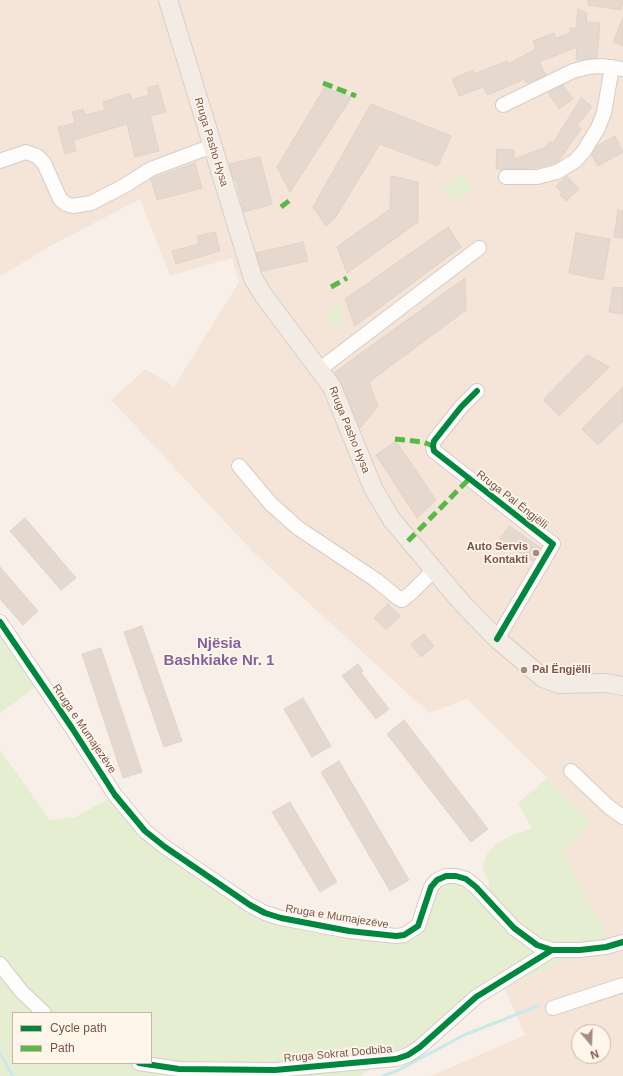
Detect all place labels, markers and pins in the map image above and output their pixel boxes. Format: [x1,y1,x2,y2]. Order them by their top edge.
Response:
place label: Auto Servis Kontakti [467,540,528,566]
marker: Auto Servis Kontakti [531,548,541,558]
place label: Pal Ëngjëlli [532,663,591,677]
marker: Pal Ëngjëlli [519,665,529,675]

